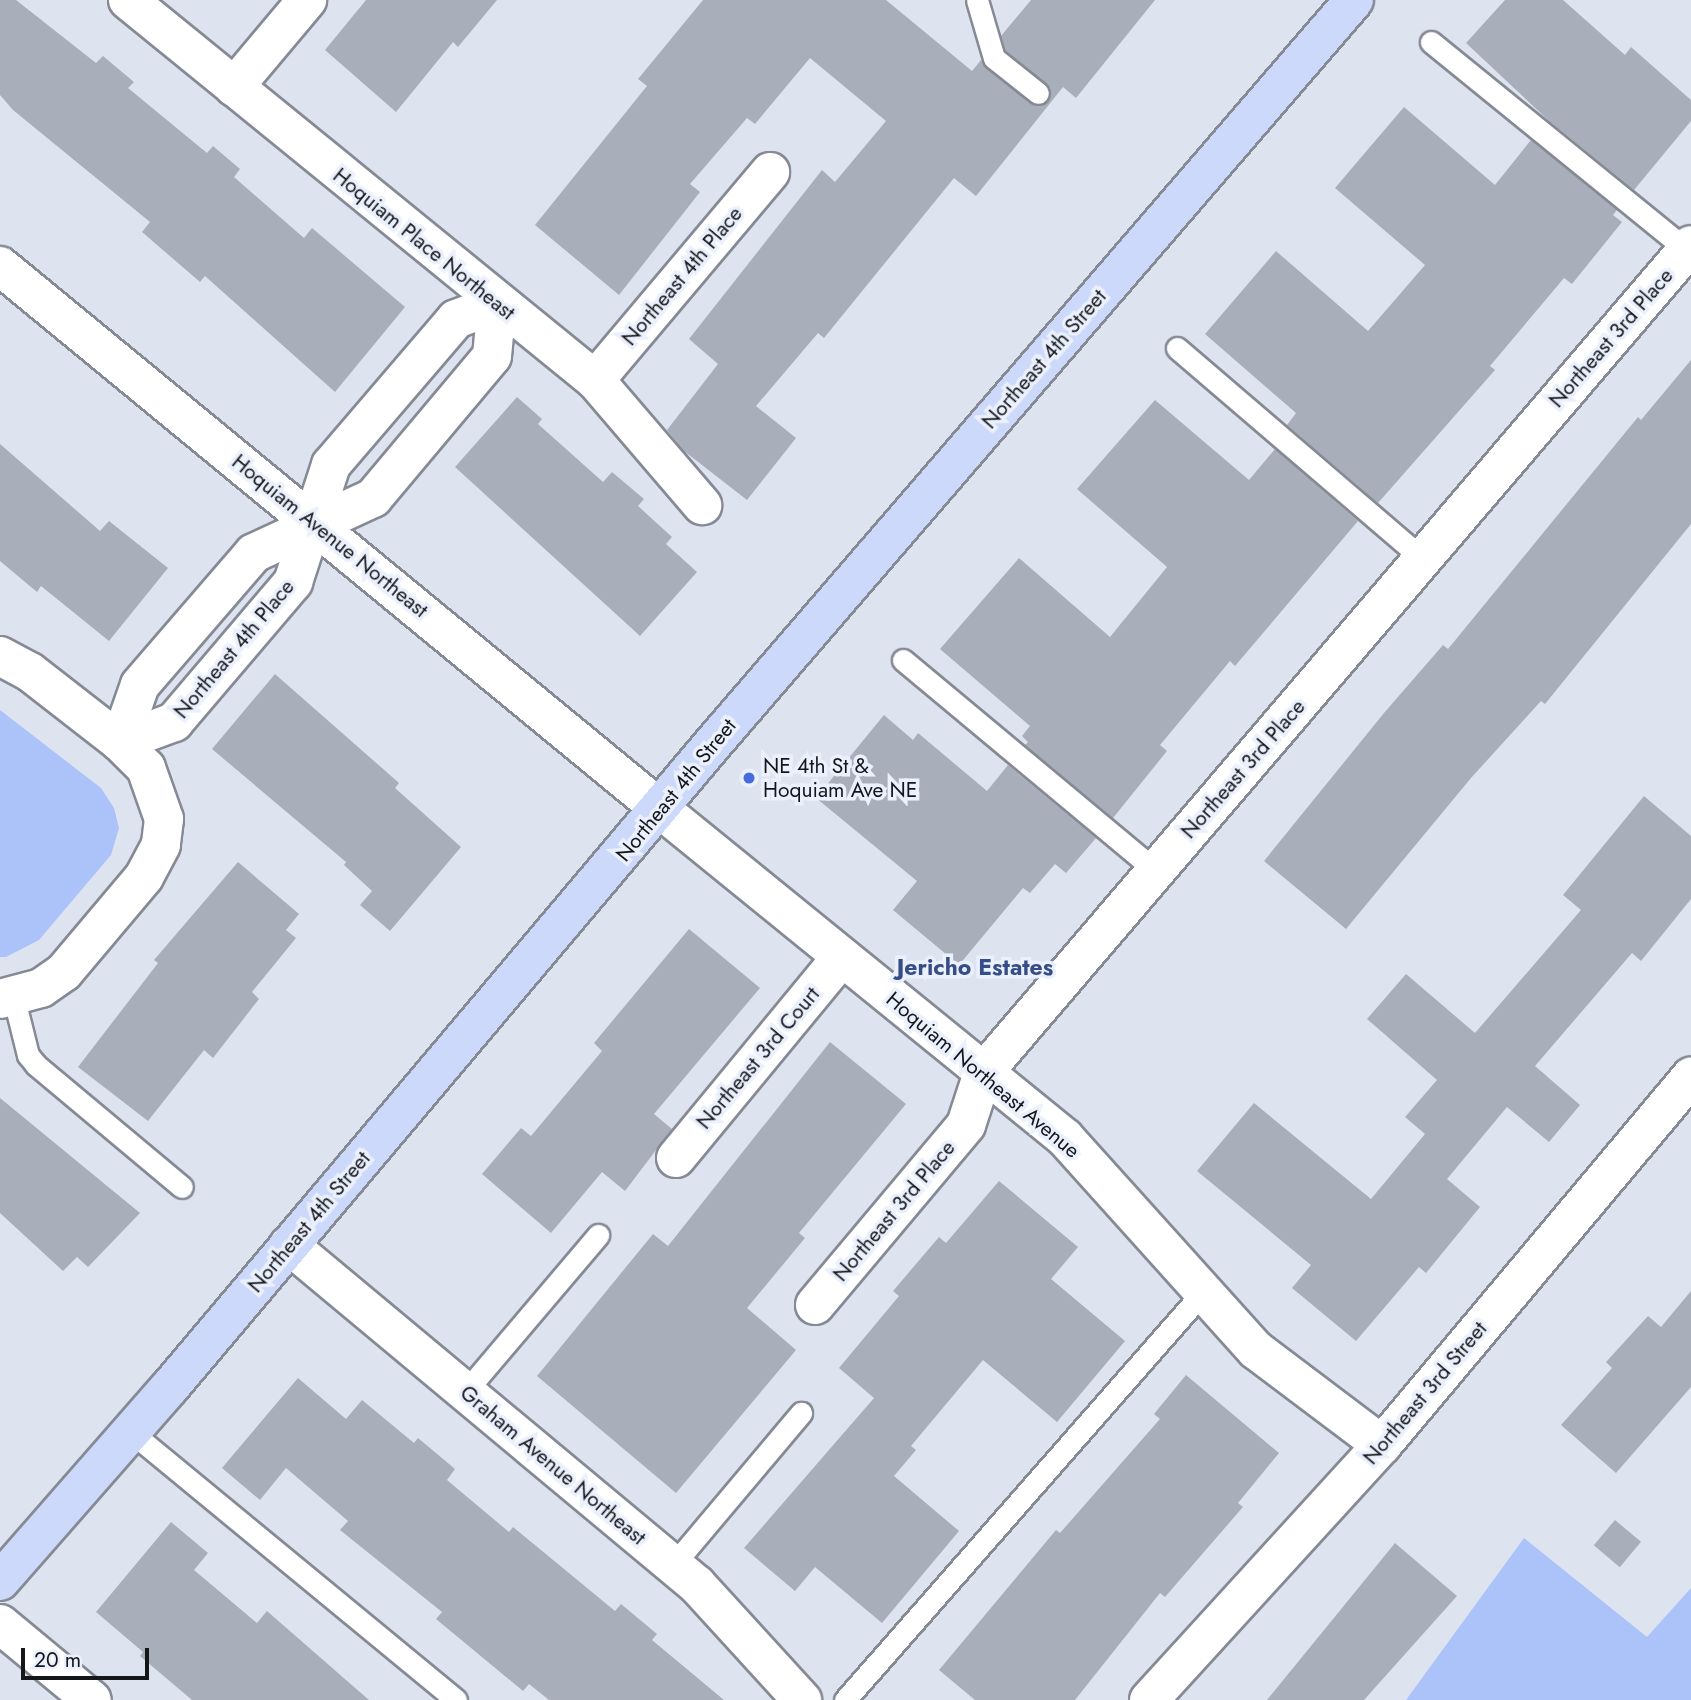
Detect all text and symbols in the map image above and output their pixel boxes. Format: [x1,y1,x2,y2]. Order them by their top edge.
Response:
street label: Hoquiam Place Northeast [328,163,520,325]
street label: Northeast 4th Place [617,201,747,351]
street label: Northeast 3rd Place [1544,263,1678,413]
street label: Northeast 4th Street [977,284,1111,434]
street label: Hoquiam Avenue Northeast [227,449,433,623]
street label: Northeast 4th Place [169,574,299,724]
street label: Northeast 3rd Place [1176,694,1310,844]
street label: Northeast 4th Street [611,714,741,866]
place label: NE 4th St & Hoquiam Ave NE [763,753,917,803]
marker: NE 4th St & Hoquiam Ave NE [741,770,757,786]
district label: Jericho Estates [897,953,1053,981]
street label: Northeast 3rd Court [691,982,825,1134]
street label: Hoquiam Northeast Avenue [881,987,1085,1163]
street label: Northeast 3rd Place [828,1136,960,1286]
street label: Northeast 4th Street [243,1146,375,1298]
street label: Northeast 3rd Street [1358,1316,1492,1470]
street label: Graham Avenue Northeast [455,1380,651,1550]
scale bar [24,1634,152,1678]
text: 20 m [34,1645,81,1675]

